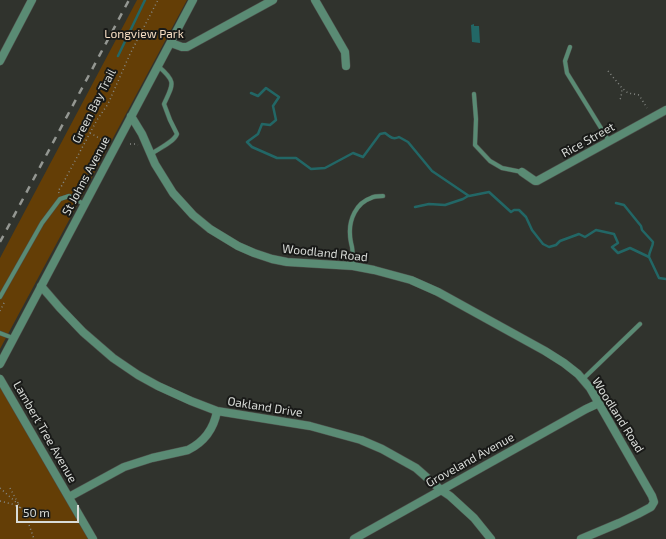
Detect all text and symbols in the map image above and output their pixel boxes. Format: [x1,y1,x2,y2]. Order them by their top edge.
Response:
park label: Longview Park [104,27,184,41]
street label: Green Bay Trail [69,66,119,146]
street label: Rice Street [559,119,617,161]
street label: St Johns Avenue [59,134,113,218]
street label: Woodland Road [281,241,369,265]
street label: Woodland Road [589,375,647,455]
street label: Lambert Tree Avenue [10,379,80,485]
street label: Oakland Drive [226,394,304,420]
street label: Groveland Avenue [423,430,517,490]
scale bar [18,497,81,523]
text: 50 m [23,505,50,519]

